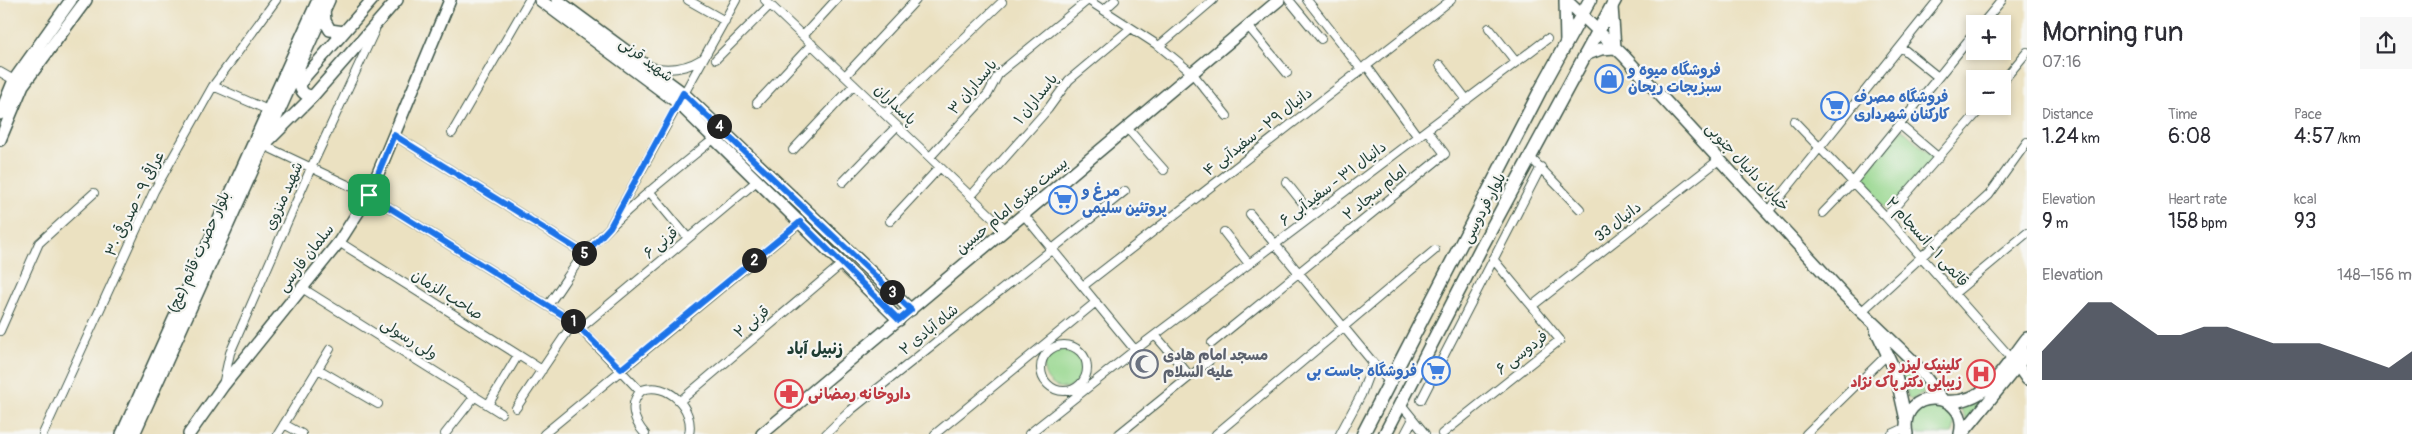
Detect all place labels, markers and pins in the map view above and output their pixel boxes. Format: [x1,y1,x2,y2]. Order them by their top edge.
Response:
place label: فروشگاه میوه و سبزیجات ریحان [1627,60,1722,97]
shop icon: فروشگاه میوه و سبزیجات ریحان [1594,64,1624,94]
place label: فروشگاه مصرف کارکنان شهرداری [1854,87,1950,124]
supermarket icon: فروشگاه مصرف کارکنان شهرداری [1820,91,1850,121]
pin: 4 [706,114,732,138]
pin [348,174,390,216]
place label: مرغ و پروتئین سلیمی [1081,182,1168,218]
supermarket icon: مرغ و پروتئین سلیمی [1048,185,1078,215]
pin: 5 [572,240,596,266]
pin: 2 [742,248,766,272]
pin: 3 [880,280,904,304]
pin: 1 [560,308,586,334]
place label: مسجد امام هادی علیه السلام [1163,346,1268,383]
mosque icon: مسجد امام هادی علیه السلام [1129,349,1159,379]
supermarket icon: فروشگاه جاست بی [1421,356,1451,386]
place label: کلینیک لیزر و زیبایی دکتر پاک نژاد [1851,356,1962,392]
hospital icon: کلینیک لیزر و زیبایی دکتر پاک نژاد [1966,359,1996,389]
place label: فروشگاه جاست بی [1307,361,1417,381]
pharmacy icon: داروخانه رمضانی [774,379,804,409]
place label: داروخانه رمضانی [808,385,911,404]

